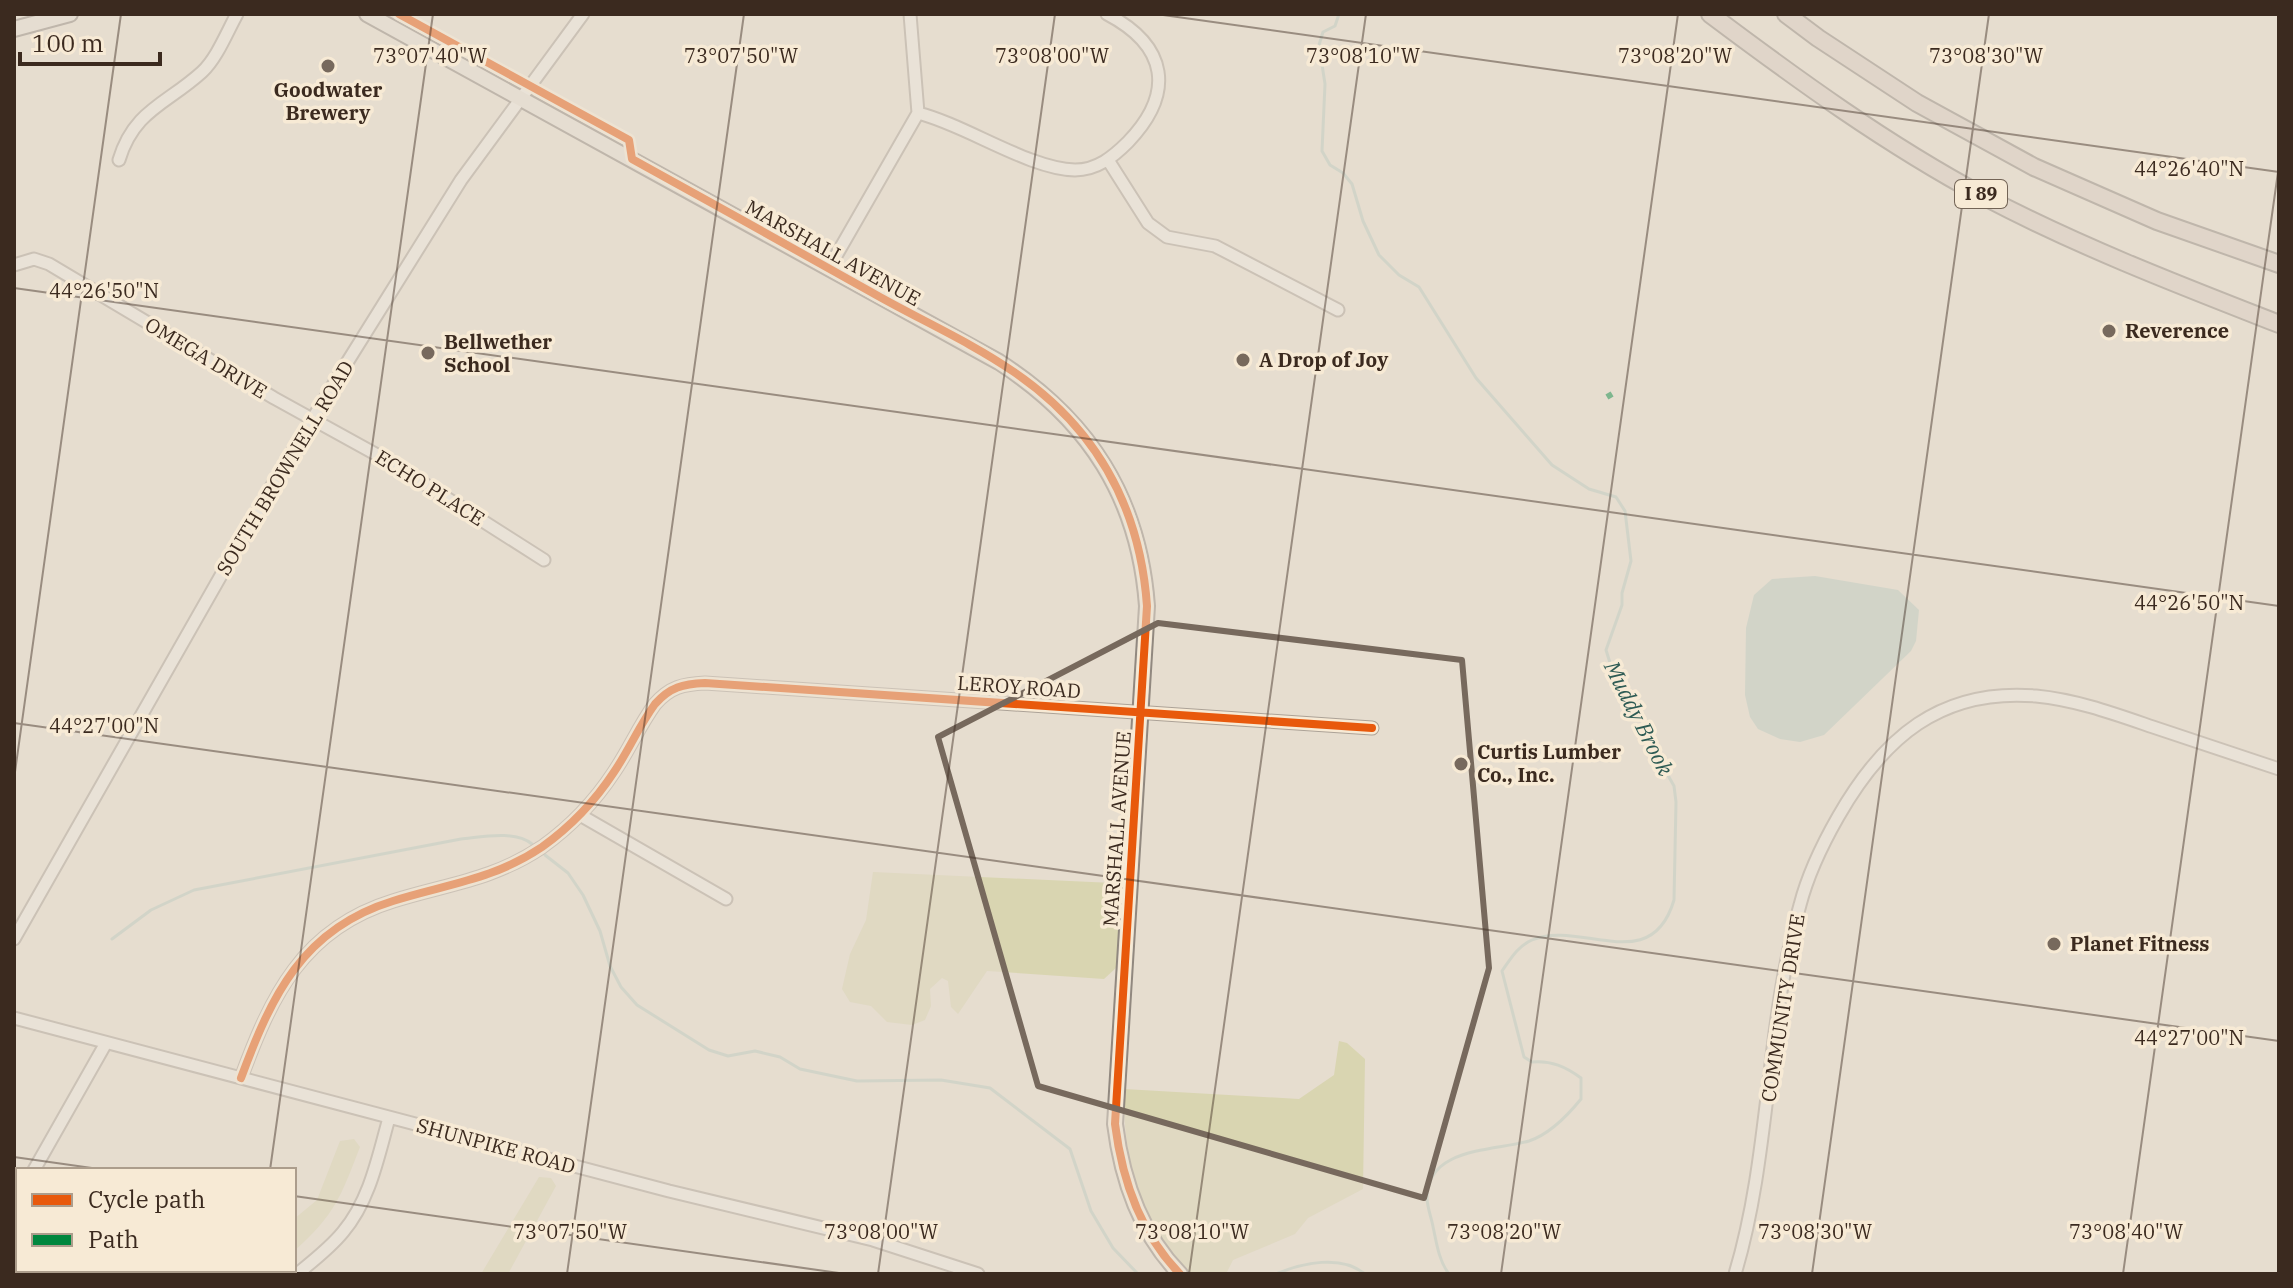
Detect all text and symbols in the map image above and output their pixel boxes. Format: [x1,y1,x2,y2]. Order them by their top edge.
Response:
scale bar [20,16,160,66]
text: 100 m [32,27,104,59]
text: 73°07'40"W [373,42,487,69]
text: 73°07'50"W [684,42,798,69]
text: 73°08'00"W [995,42,1109,69]
text: 73°08'10"W [1306,42,1420,69]
text: 73°08'20"W [1618,42,1732,69]
text: 73°08'30"W [1929,42,2043,69]
marker: Goodwater Brewery [319,57,337,75]
place label: Goodwater Brewery [274,76,383,126]
text: 44°26'40"N [2134,155,2244,182]
road number: I 89 [1955,180,2007,208]
street label: MARSHALL AVENUE [741,193,926,312]
text: 44°26'50"N [49,277,159,304]
street label: OMEGA DRIVE [140,311,272,405]
place label: Reverence [2125,317,2229,344]
marker: Reverence [2100,322,2118,340]
place label: Bellwether School [444,328,552,378]
marker: Bellwether School [419,344,437,362]
place label: A Drop of Joy [1259,346,1389,373]
marker: A Drop of Joy [1234,351,1252,369]
street label: SOUTH BROWNELL ROAD [210,355,359,580]
street label: ECHO PLACE [370,443,490,532]
text: 44°26'50"N [2134,589,2244,616]
water label: Muddy Brook [1598,655,1681,780]
street label: LEROY ROAD [956,669,1082,704]
text: 44°27'00"N [49,712,159,739]
street label: MARSHALL AVENUE [1096,730,1137,928]
place label: Curtis Lumber Co., Inc. [1477,738,1621,788]
marker: Curtis Lumber Co., Inc. [1452,755,1470,773]
street label: COMMUNITY DRIVE [1754,912,1811,1104]
place label: Planet Fitness [2070,930,2209,957]
marker: Planet Fitness [2045,935,2063,953]
text: 44°27'00"N [2134,1024,2244,1051]
street label: SHUNPIKE ROAD [414,1111,579,1180]
legend [16,1168,296,1272]
text: Cycle path [88,1183,205,1215]
text: 73°07'50"W [513,1218,627,1245]
text: 73°08'00"W [824,1218,938,1245]
text: 73°08'10"W [1135,1218,1249,1245]
text: 73°08'20"W [1447,1218,1561,1245]
text: 73°08'30"W [1758,1218,1872,1245]
text: 73°08'40"W [2069,1218,2183,1245]
text: Path [88,1223,139,1255]

